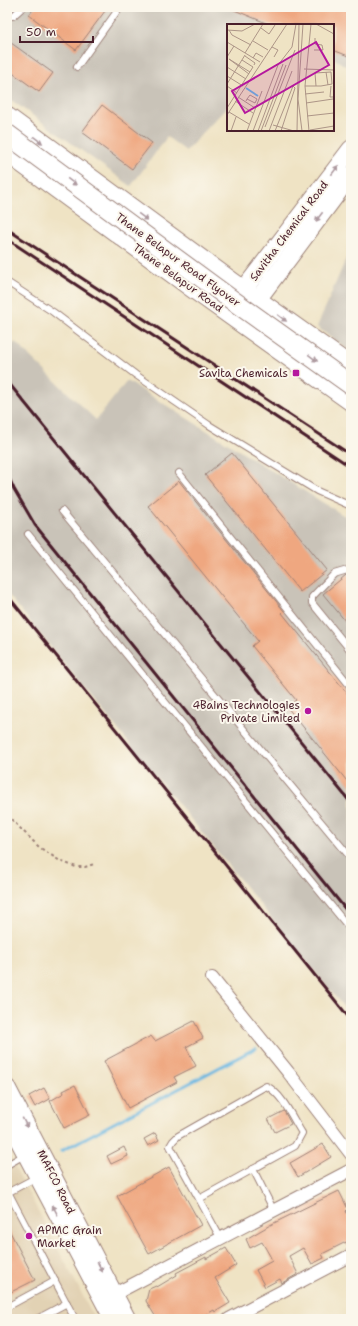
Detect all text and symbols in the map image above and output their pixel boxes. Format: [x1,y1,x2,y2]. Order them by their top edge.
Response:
scale bar [20,18,93,44]
text: 50 m [26,24,56,40]
inset map [227,24,334,131]
one-way arrow [33,135,44,144]
one-way arrow [330,165,339,176]
one-way arrow [67,178,78,186]
street label: Savitha Chemical Road [246,178,332,284]
street label: Thane Belapur Road Flyover [113,210,243,310]
one-way arrow [315,212,323,223]
one-way arrow [138,213,149,221]
street label: Thane Belapur Road [130,241,226,315]
one-way arrow [277,314,287,322]
one-way arrow [308,353,318,361]
place label: Savita Chemicals [199,366,288,381]
marker: Savita Chemicals [291,368,301,378]
place label: 4Bains Technologies Private Limited [192,698,300,726]
marker: 4Bains Technologies Private Limited [303,706,313,716]
one-way arrow [22,1117,28,1129]
street label: MAFCO Road [33,1147,79,1217]
one-way arrow [52,1204,58,1216]
place label: APMC Grain Market [37,1223,102,1251]
marker: APMC Grain Market [24,1231,34,1241]
one-way arrow [96,1261,103,1273]

